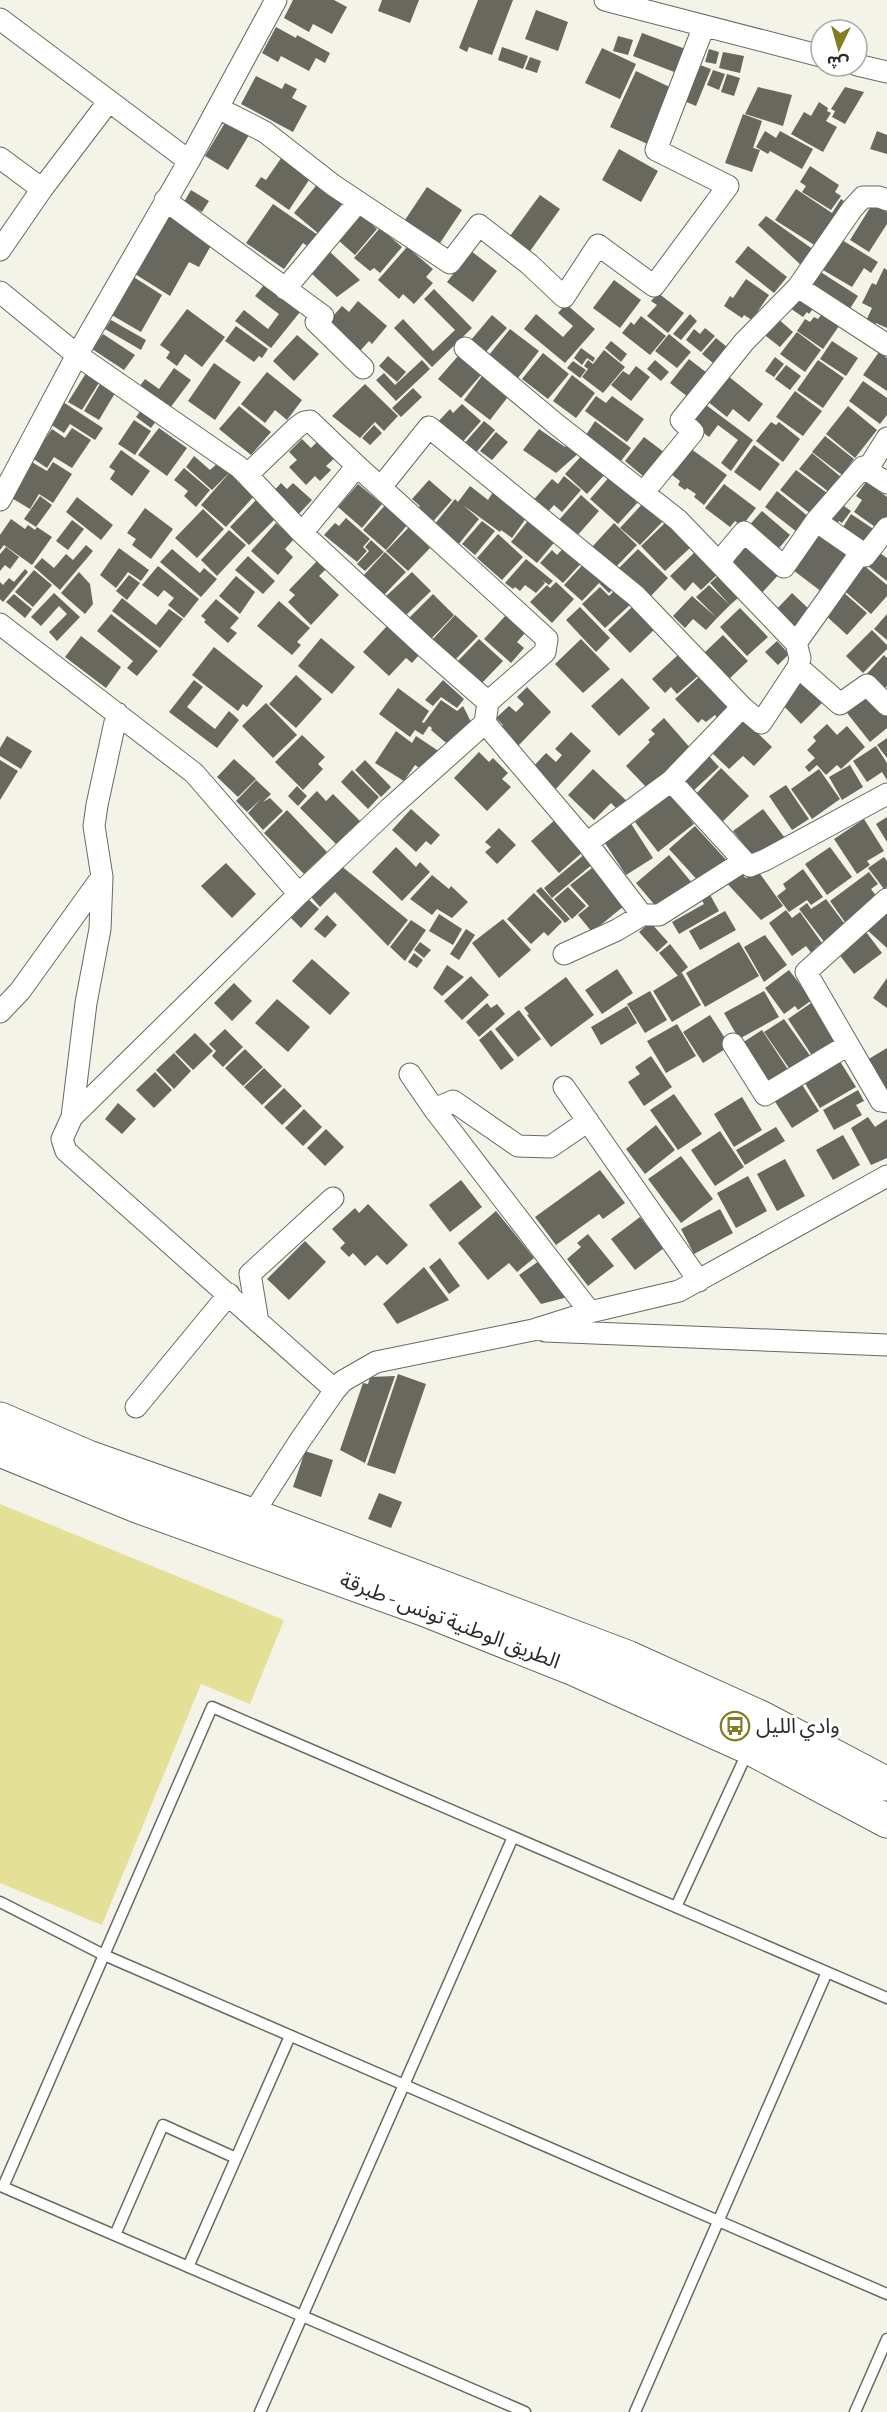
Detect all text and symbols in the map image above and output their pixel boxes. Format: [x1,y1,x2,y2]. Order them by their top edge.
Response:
north arrow [809,18,869,78]
text: ش [826,52,849,71]
street label: الطريق الوطنية تونس - طبرقة [336,1569,563,1675]
bus stop icon: وادي الليل [719,1710,751,1742]
place label: وادي الليل [756,1716,840,1741]

